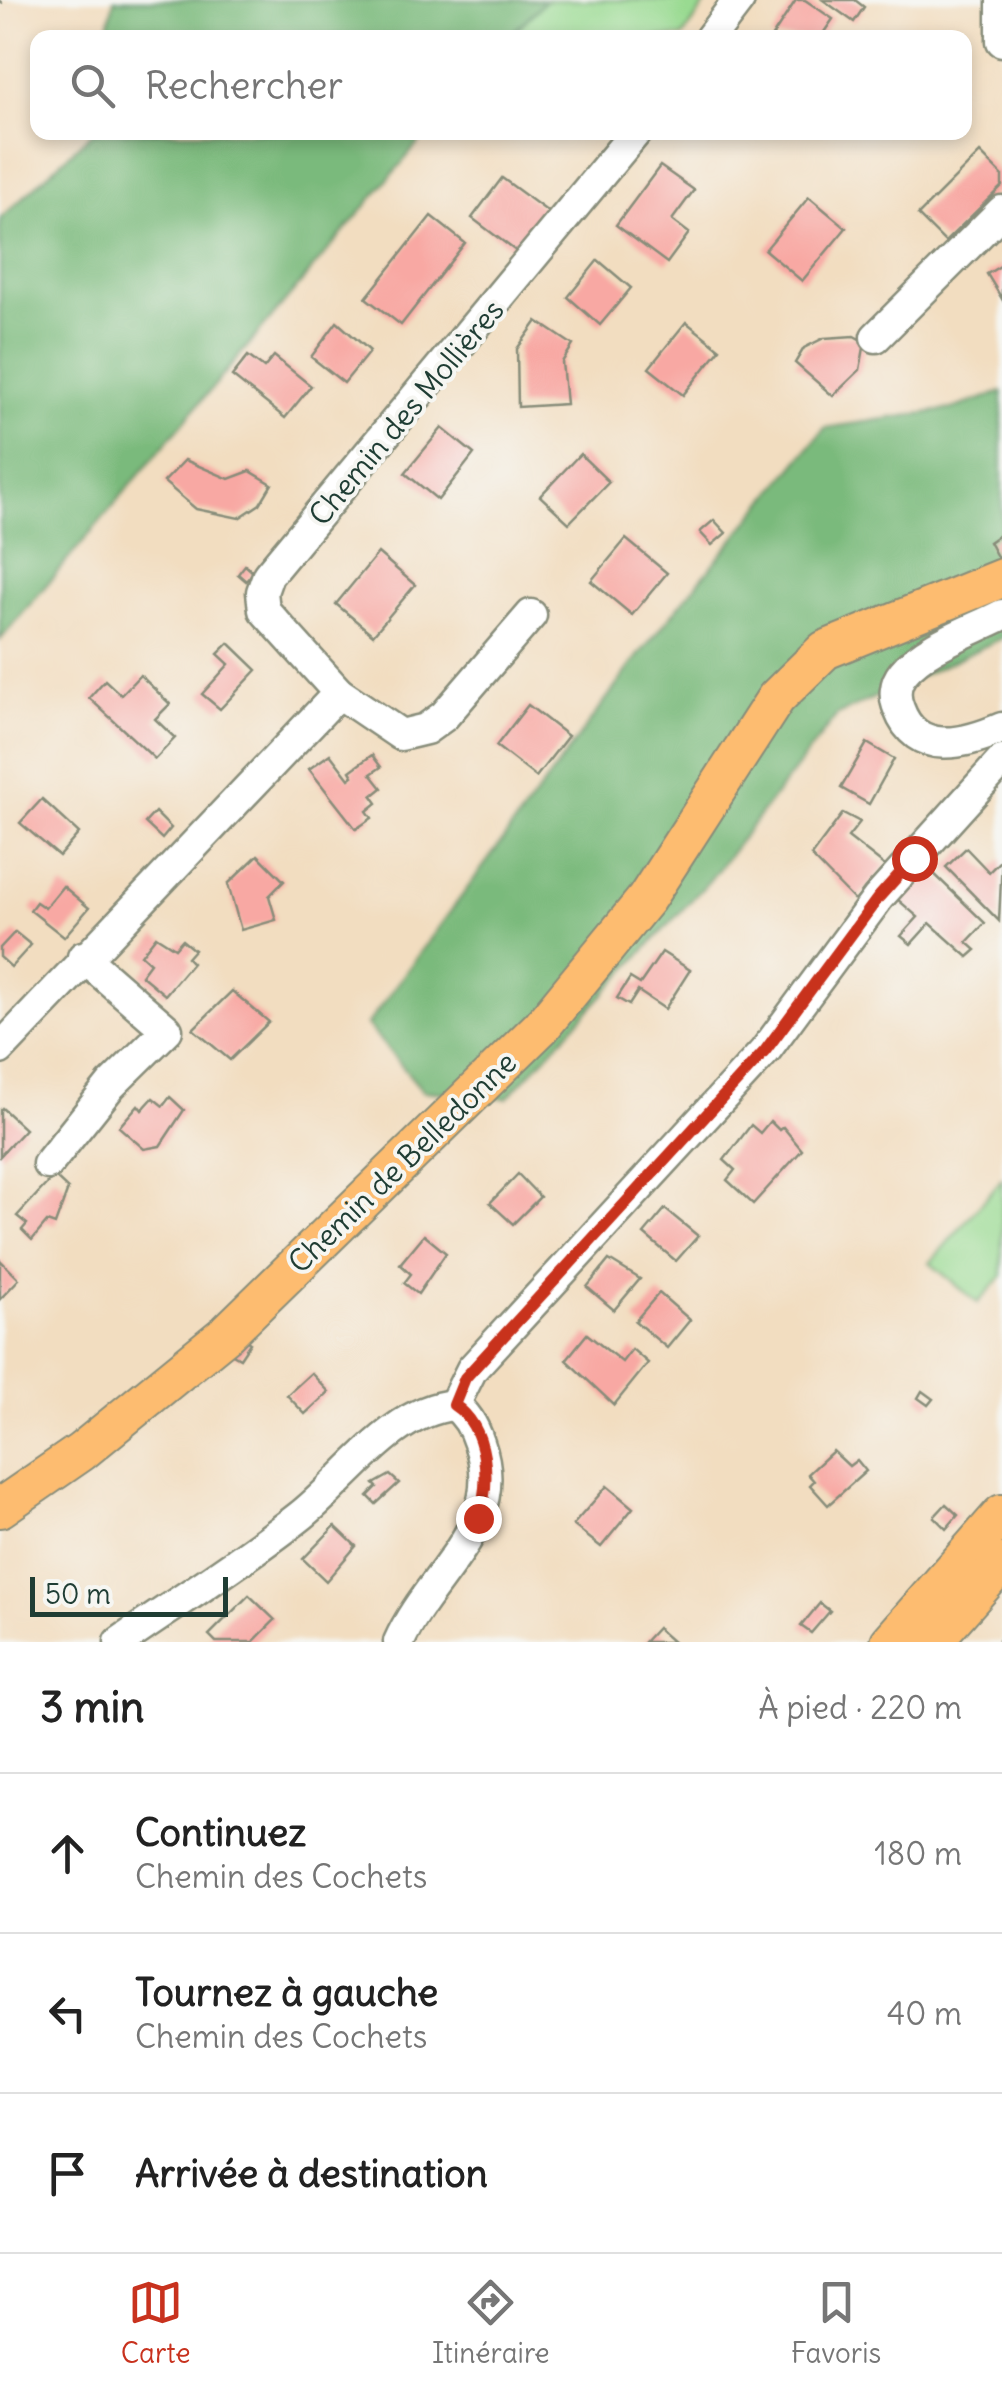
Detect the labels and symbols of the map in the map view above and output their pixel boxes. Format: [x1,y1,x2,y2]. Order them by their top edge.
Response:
street label: Chemin des Mollières [300,291,512,533]
route start [892,836,938,882]
street label: Chemin de Belledonne [280,1043,524,1281]
route end [456,1496,502,1542]
scale bar [30,1572,228,1616]

